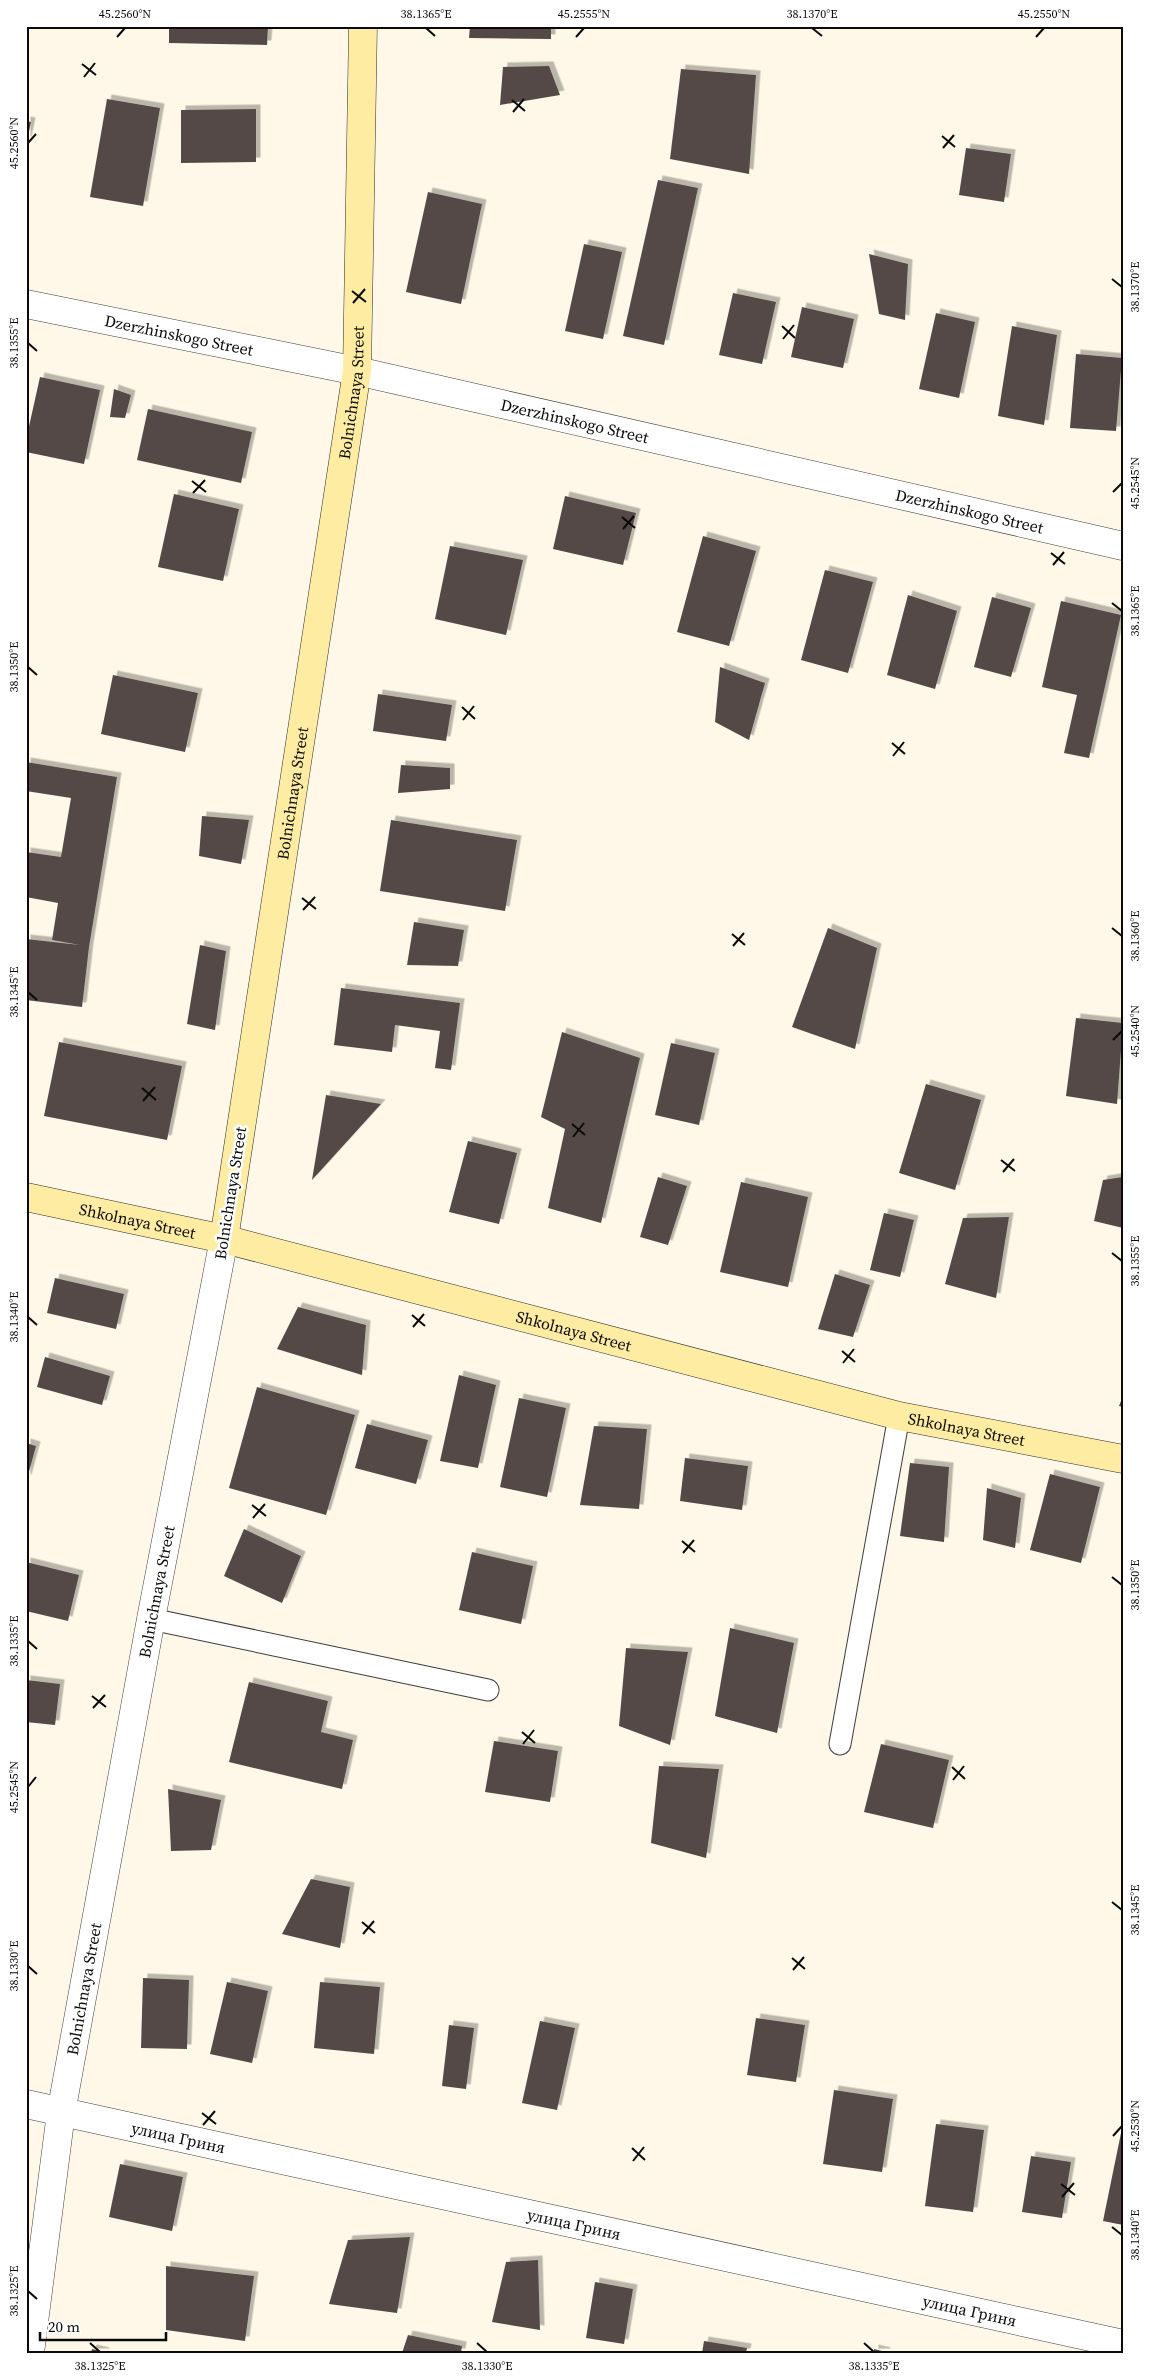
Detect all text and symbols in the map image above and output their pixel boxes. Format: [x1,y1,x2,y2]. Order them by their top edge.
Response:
text: 45.2560°N [99,6,151,22]
text: 38.1365°E [401,6,451,22]
text: 45.2555°N [558,6,610,22]
text: 38.1370°E [787,6,837,22]
text: 45.2550°N [1018,6,1070,22]
text: 45.2560°N [6,117,22,169]
text: 38.1370°E [1127,262,1143,312]
street label: Dzerzhinskogo Street [103,309,256,361]
text: 38.1355°E [6,318,22,368]
street label: Bolnichnaya Street [333,325,369,461]
street label: Dzerzhinskogo Street [499,393,652,448]
text: 45.2545°N [1127,457,1143,509]
street label: Dzerzhinskogo Street [893,483,1046,539]
text: 38.1365°E [1127,586,1143,636]
text: 38.1350°E [6,642,22,692]
street label: Bolnichnaya Street [271,724,313,861]
text: 38.1360°E [1127,911,1143,961]
text: 38.1345°E [6,967,22,1017]
text: 45.2540°N [1127,1005,1143,1057]
street label: Bolnichnaya Street [209,1124,251,1261]
street label: Shkolnaya Street [77,1198,199,1244]
text: 38.1355°E [1127,1236,1143,1286]
text: 38.1340°E [6,1292,22,1342]
street label: Shkolnaya Street [514,1305,635,1357]
street label: Shkolnaya Street [906,1407,1028,1451]
street label: Bolnichnaya Street [133,1523,180,1660]
text: 38.1350°E [1127,1560,1143,1610]
text: 38.1335°E [6,1616,22,1666]
text: 45.2545°N [6,1761,22,1813]
text: 38.1345°E [1127,1885,1143,1935]
street label: Bolnichnaya Street [61,1920,107,2057]
text: 38.1330°E [6,1941,22,1991]
text: 45.2530°N [1127,2100,1143,2152]
street label: улица Гриня [129,2116,227,2158]
street label: улица Гриня [525,2203,623,2245]
text: 38.1340°E [1127,2210,1143,2260]
text: 38.1325°E [6,2266,22,2316]
street label: улица Гриня [921,2290,1019,2331]
scale bar [40,2309,166,2341]
text: 20 m [48,2316,80,2337]
text: 38.1325°E [75,2358,125,2374]
text: 38.1330°E [462,2358,512,2374]
text: 38.1335°E [849,2358,899,2374]

